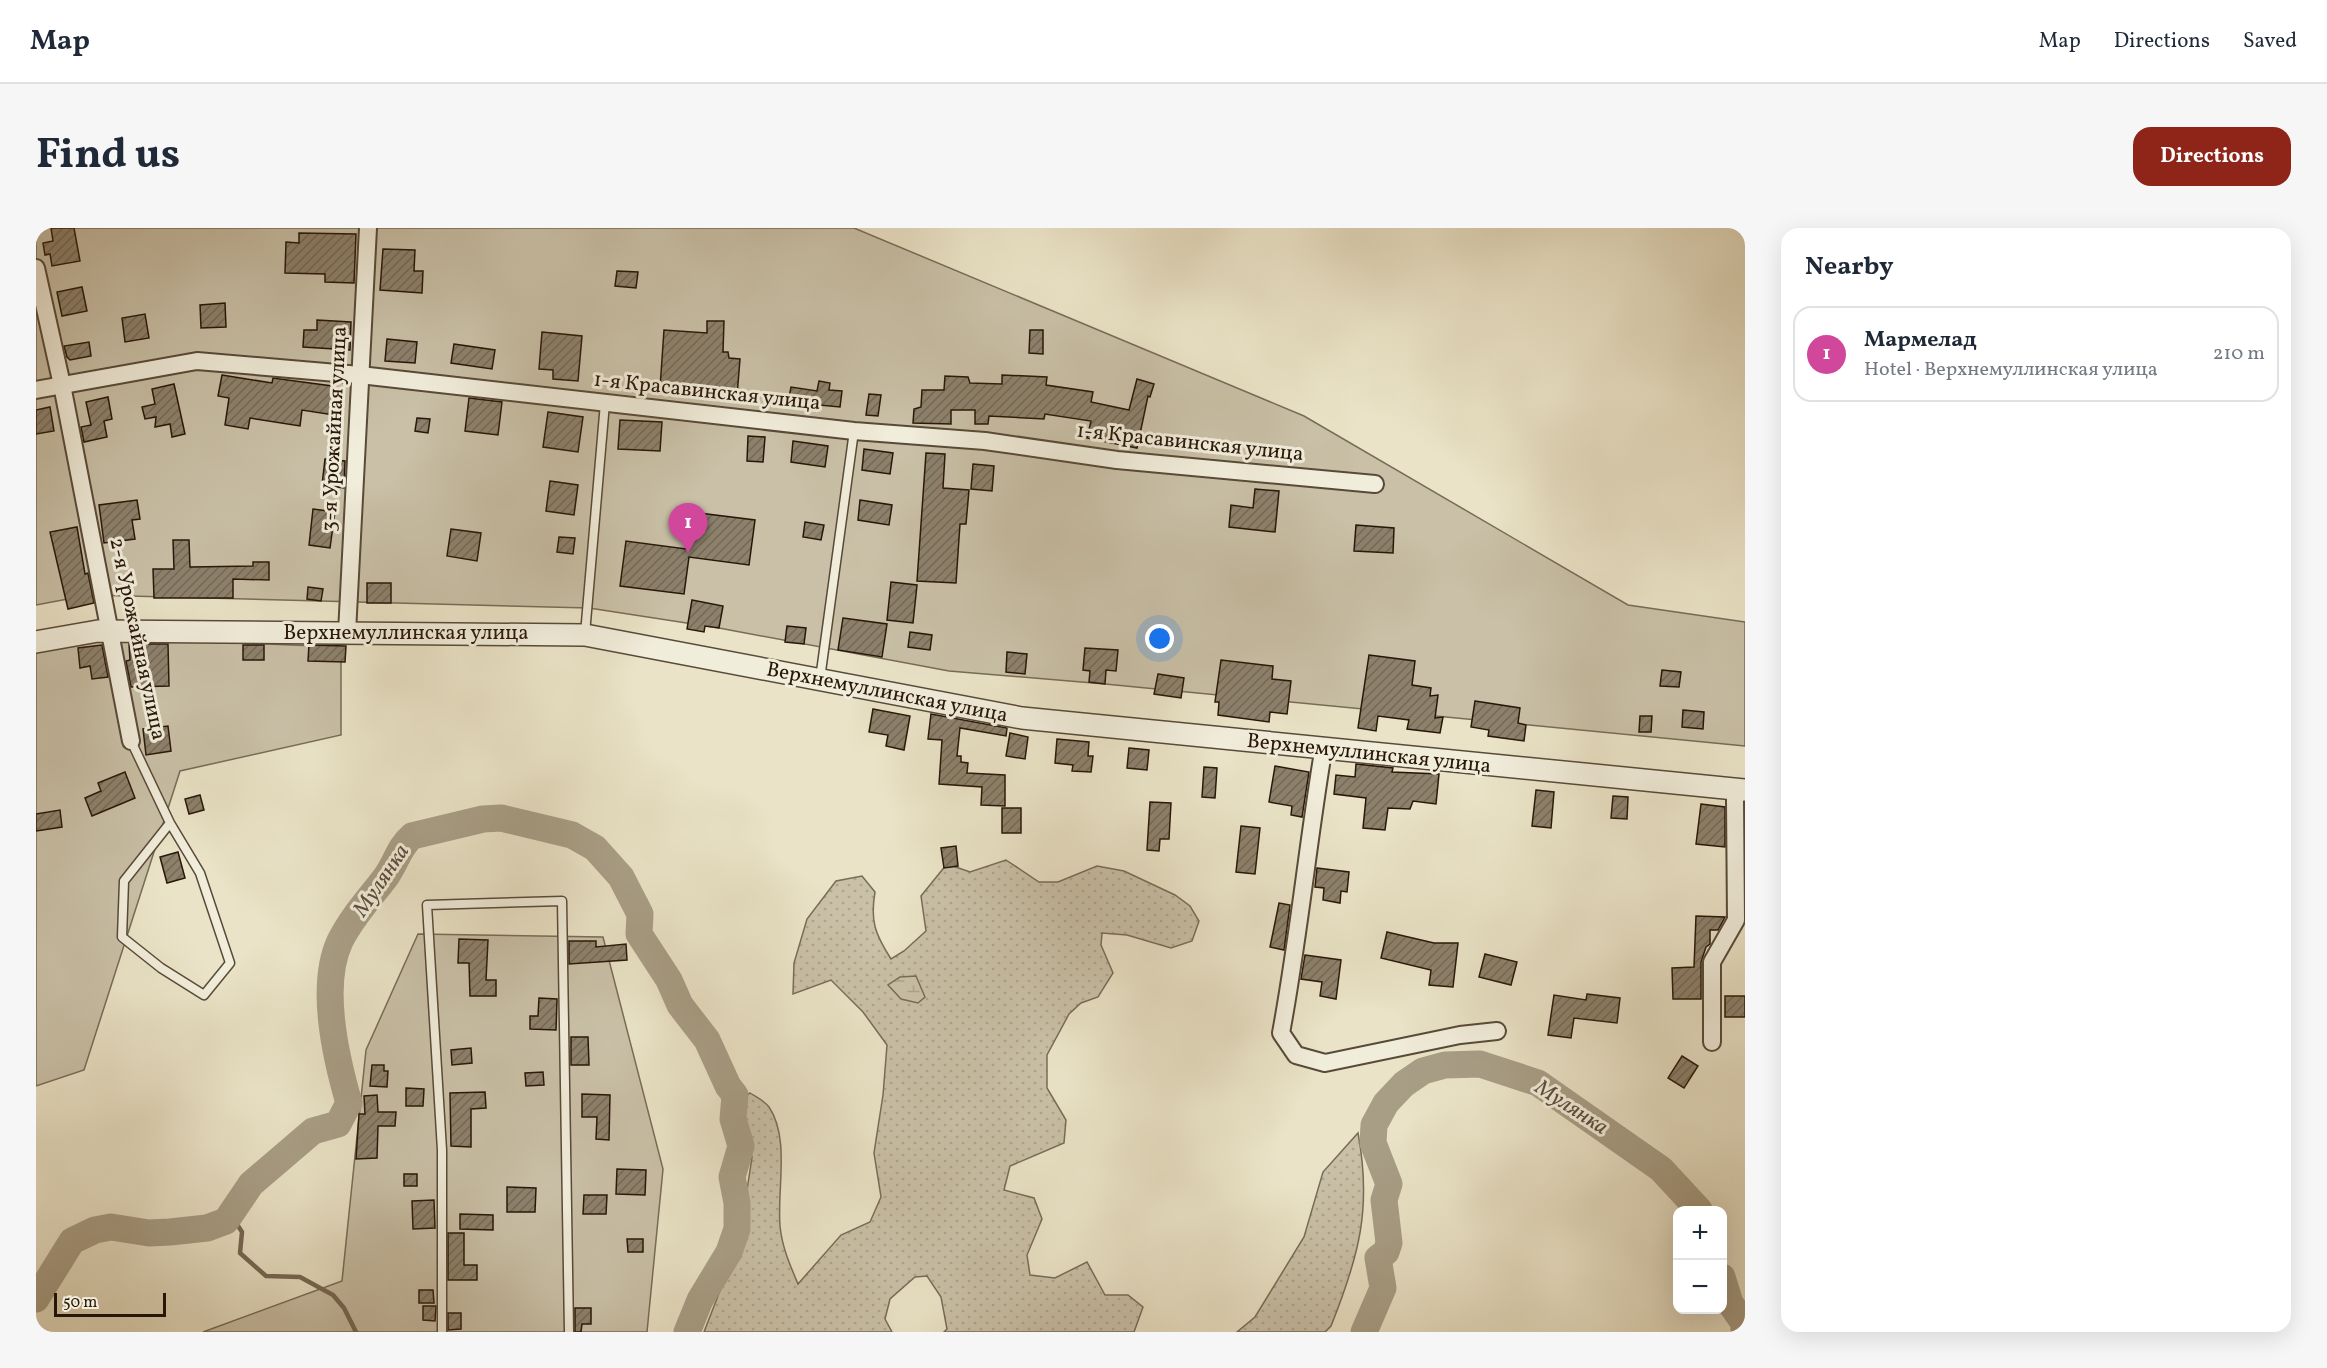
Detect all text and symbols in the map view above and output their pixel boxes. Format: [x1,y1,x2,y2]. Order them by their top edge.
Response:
text: Map [30,22,90,61]
text: Map [2039,27,2081,56]
text: Directions [2114,27,2210,56]
text: Saved [2243,27,2297,56]
text: Find us [36,127,180,186]
button: Directions [2133,127,2291,186]
text: Nearby [1805,249,1894,285]
street label: 3-я Урожайная улица [315,325,355,533]
text: Мармелад [1864,325,1977,356]
text: 1 [1822,340,1831,368]
text: 210 m [2213,340,2265,368]
text: Hotel · Верхнемуллинская улица [1864,356,2158,384]
street label: 1-я Красавинская улица [592,366,822,418]
street label: 1-я Красавинская улица [1075,417,1305,469]
pin: 1 [668,504,708,553]
street label: 2-я Урожайная улица [101,535,173,743]
street label: Верхнемуллинская улица [283,619,529,648]
your location [1145,624,1174,653]
street label: Верхнемуллинская улица [764,655,1010,731]
street label: Верхнемуллинская улица [1245,727,1493,781]
water label: Мулянка [346,839,418,924]
water label: Мулянка [1528,1072,1614,1143]
map controls [1673,1206,1727,1314]
button: + [1673,1206,1727,1260]
button: − [1673,1260,1727,1314]
scale bar [54,1290,166,1318]
text: 50 m [63,1292,97,1314]

